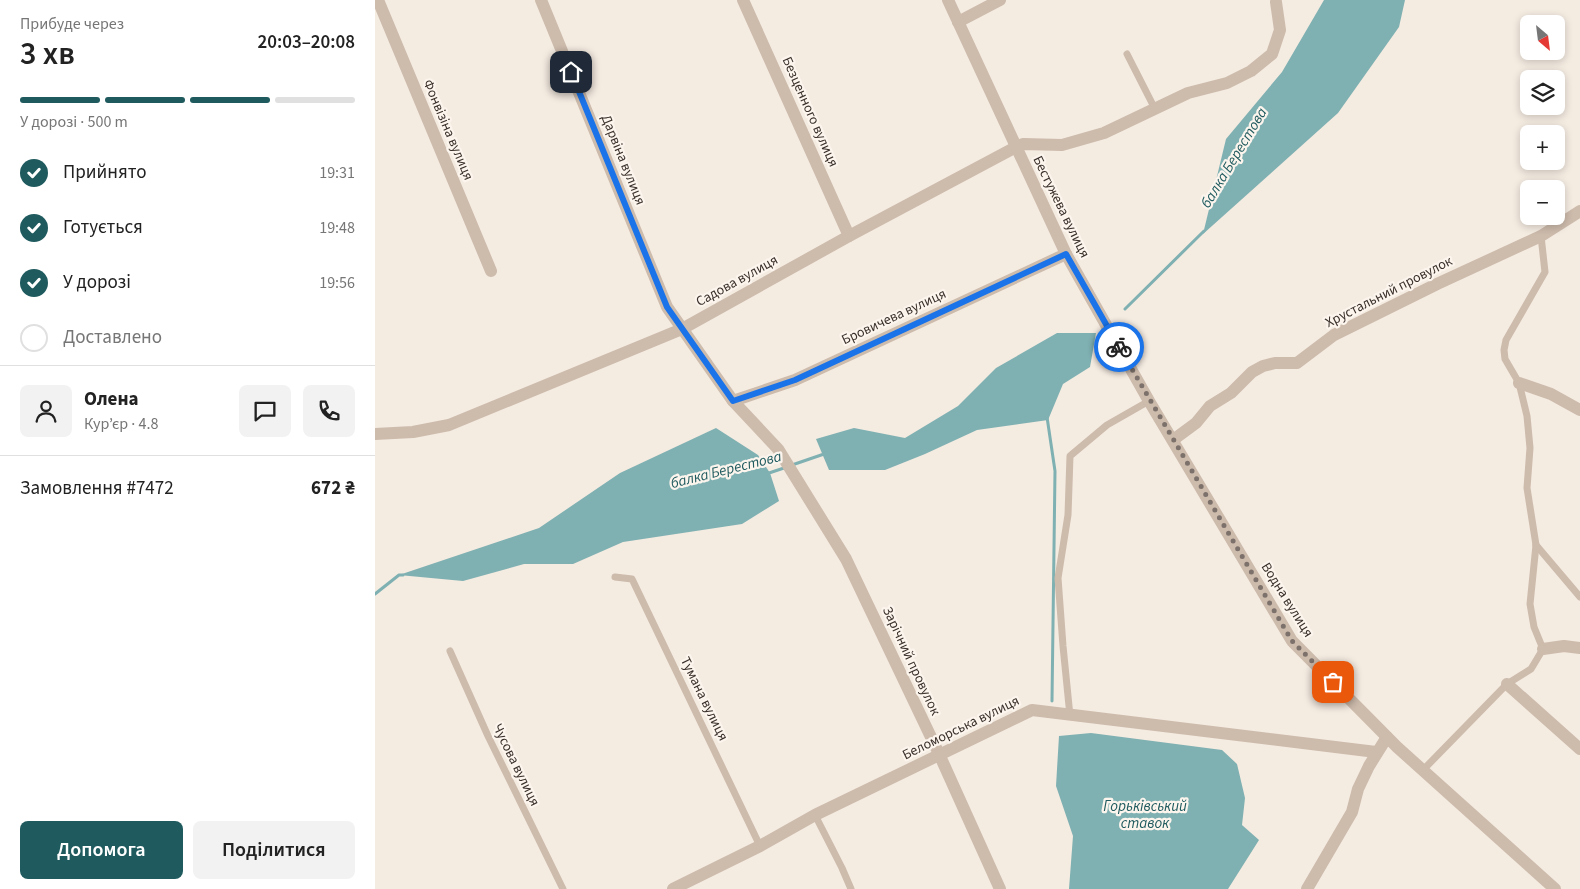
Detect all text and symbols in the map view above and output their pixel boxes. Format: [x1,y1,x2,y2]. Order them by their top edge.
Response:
text: Прибуде через [20,13,124,35]
north arrow [1520,15,1565,60]
map controls [1520,15,1565,225]
text: 20:03–20:08 [257,29,355,56]
text: 3 хв [20,31,75,77]
pin [550,51,592,93]
street label: Безценного вулиця [777,54,843,170]
icon: home [557,58,585,86]
button: layers [1520,70,1565,115]
street label: Фонвізіна вулиця [418,77,478,183]
water label: балка Берестова [1196,104,1272,212]
text: У дорозі · 500 m [20,111,128,133]
street label: Дарвіна вулиця [596,112,650,208]
button: + [1520,125,1565,170]
street label: Бестужева вулиця [1028,153,1094,261]
icon: check [20,159,48,187]
text: Прийнято [63,159,147,186]
text: 19:31 [319,162,355,184]
button: − [1520,180,1565,225]
icon: check [20,214,48,242]
text: Готується [63,214,143,241]
text: 19:48 [319,217,355,239]
street label: Садова вулиця [692,250,782,312]
street label: Хрустальний провулок [1322,251,1456,333]
icon: check [20,269,48,297]
text: У дорозі [63,269,131,296]
text: 19:56 [319,272,355,294]
street label: Бровичева вулиця [838,284,950,350]
courier [1094,322,1144,372]
text: Доставлено [63,324,162,351]
icon: bike [1105,333,1133,361]
button: person [20,385,72,437]
button: chat [239,385,291,437]
button: phone [303,385,355,437]
text: Олена [84,386,138,413]
text: Кур’єр · 4.8 [84,413,158,435]
water label: балка Берестова [668,446,784,494]
text: Замовлення #7472 [20,475,174,502]
text: 672 ₴ [311,475,355,502]
street label: Водна вулиця [1256,559,1318,641]
street label: Зарічний провулок [877,603,945,719]
street label: Тумана вулиця [675,654,733,744]
pin [1312,661,1354,703]
icon: bag [1319,668,1347,696]
street label: Беломорська вулиця [899,691,1023,765]
street label: Чусова вулиця [487,720,545,810]
water label: Горьківський ставок [1103,796,1187,834]
button: Допомога [20,821,183,879]
button: Поділитися [193,821,355,879]

